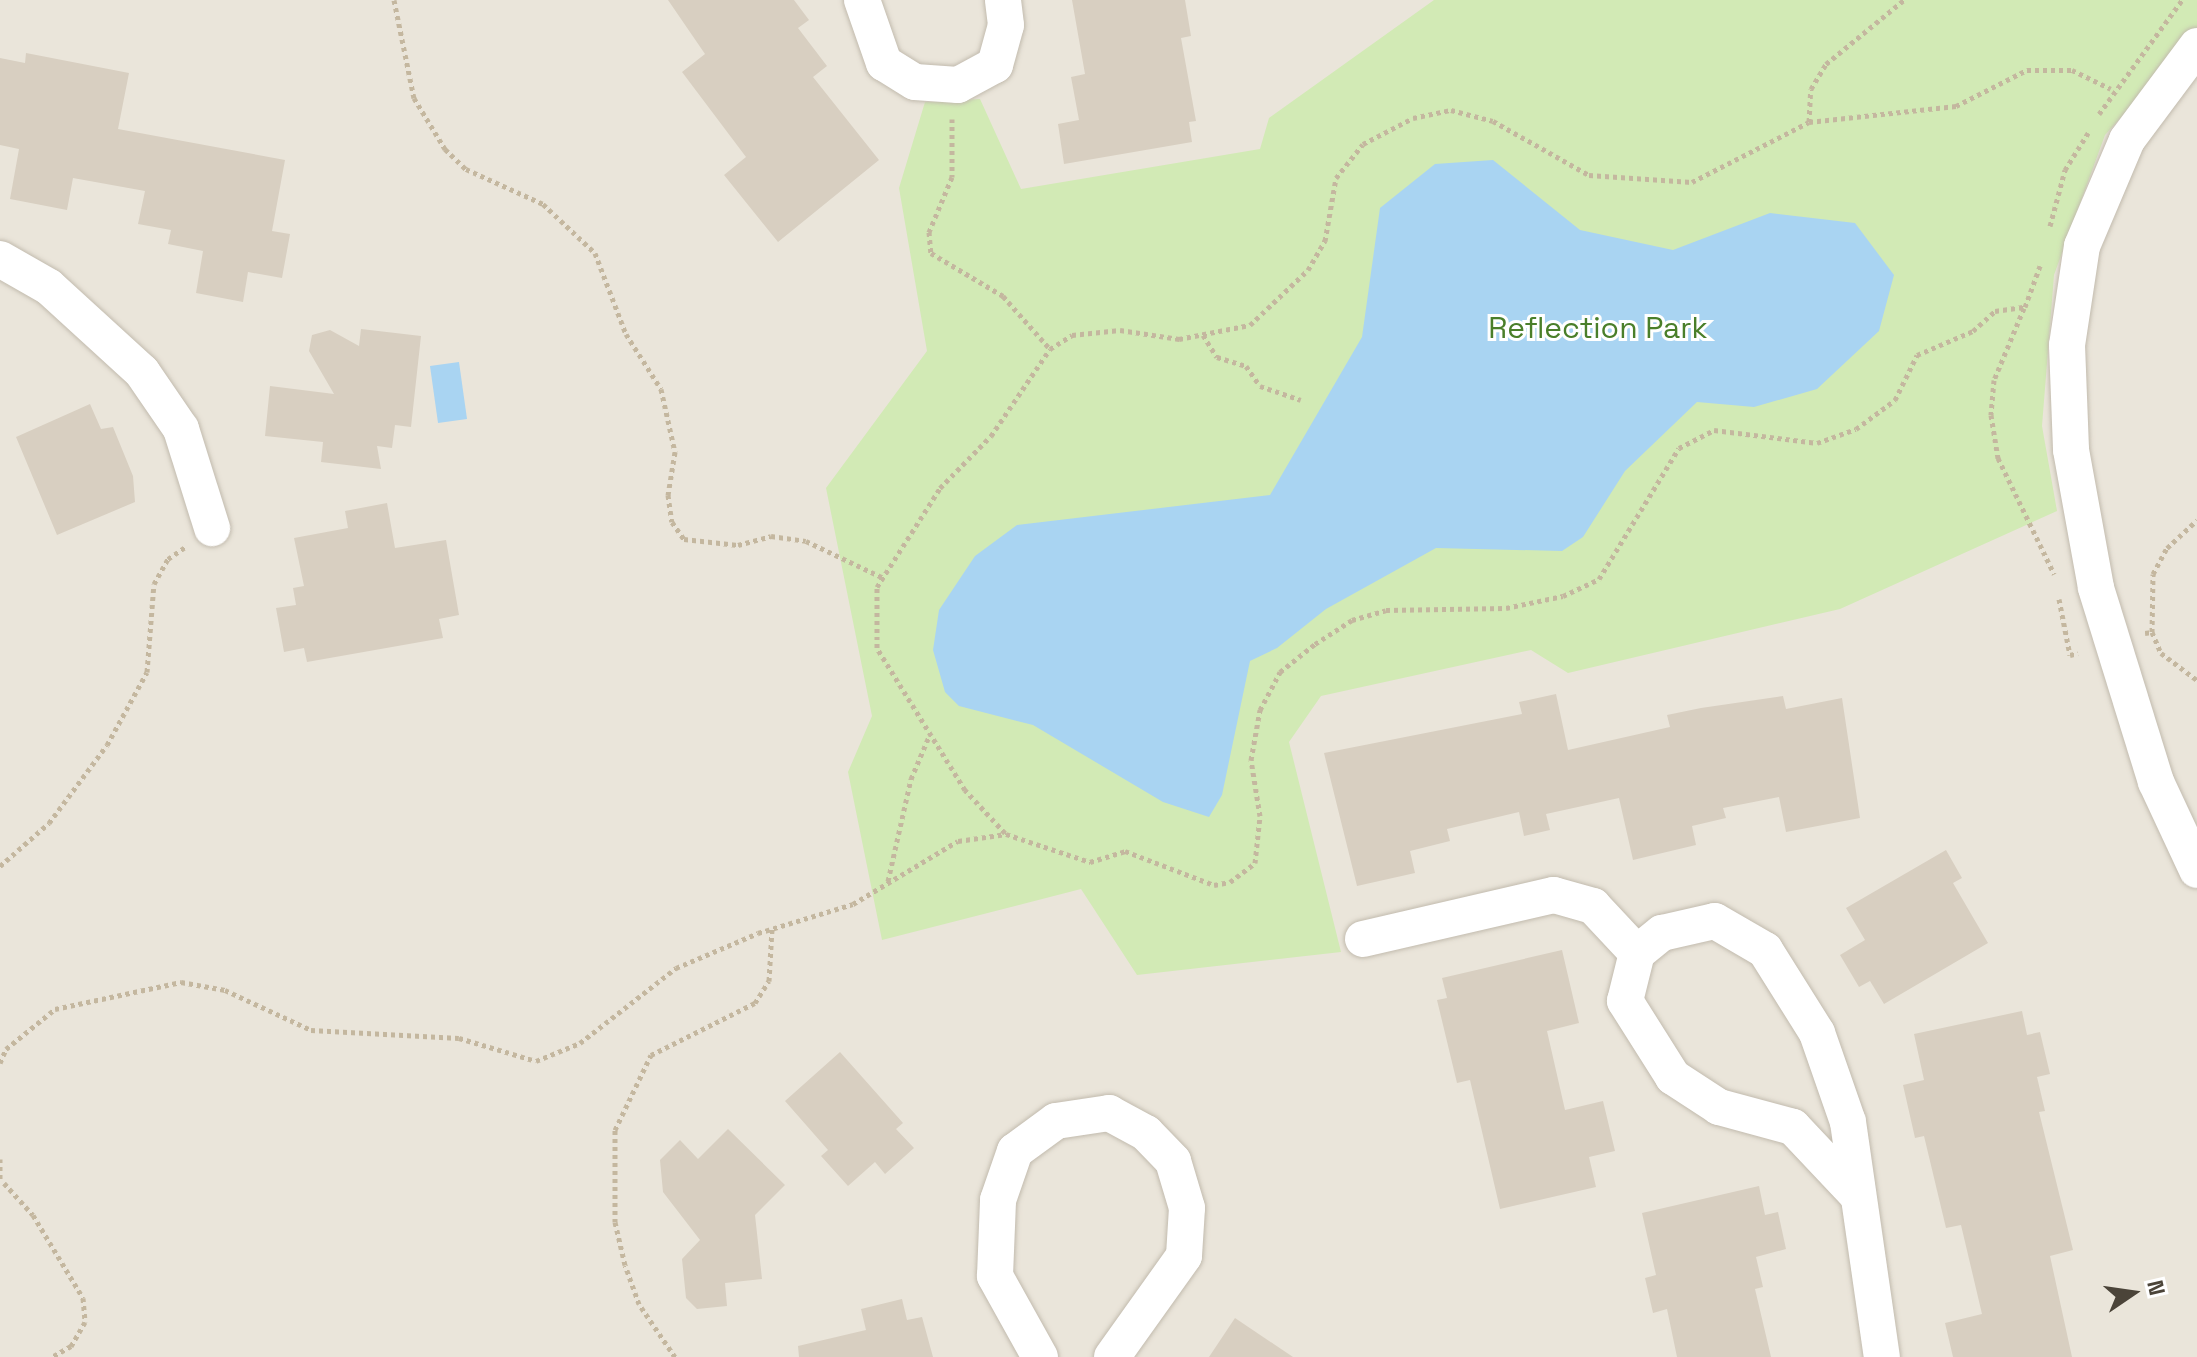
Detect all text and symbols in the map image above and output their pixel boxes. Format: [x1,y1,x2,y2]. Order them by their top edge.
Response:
park label: Reflection Park [1488,310,1708,346]
north arrow [2093,1253,2173,1333]
text: N [2141,1277,2172,1298]

